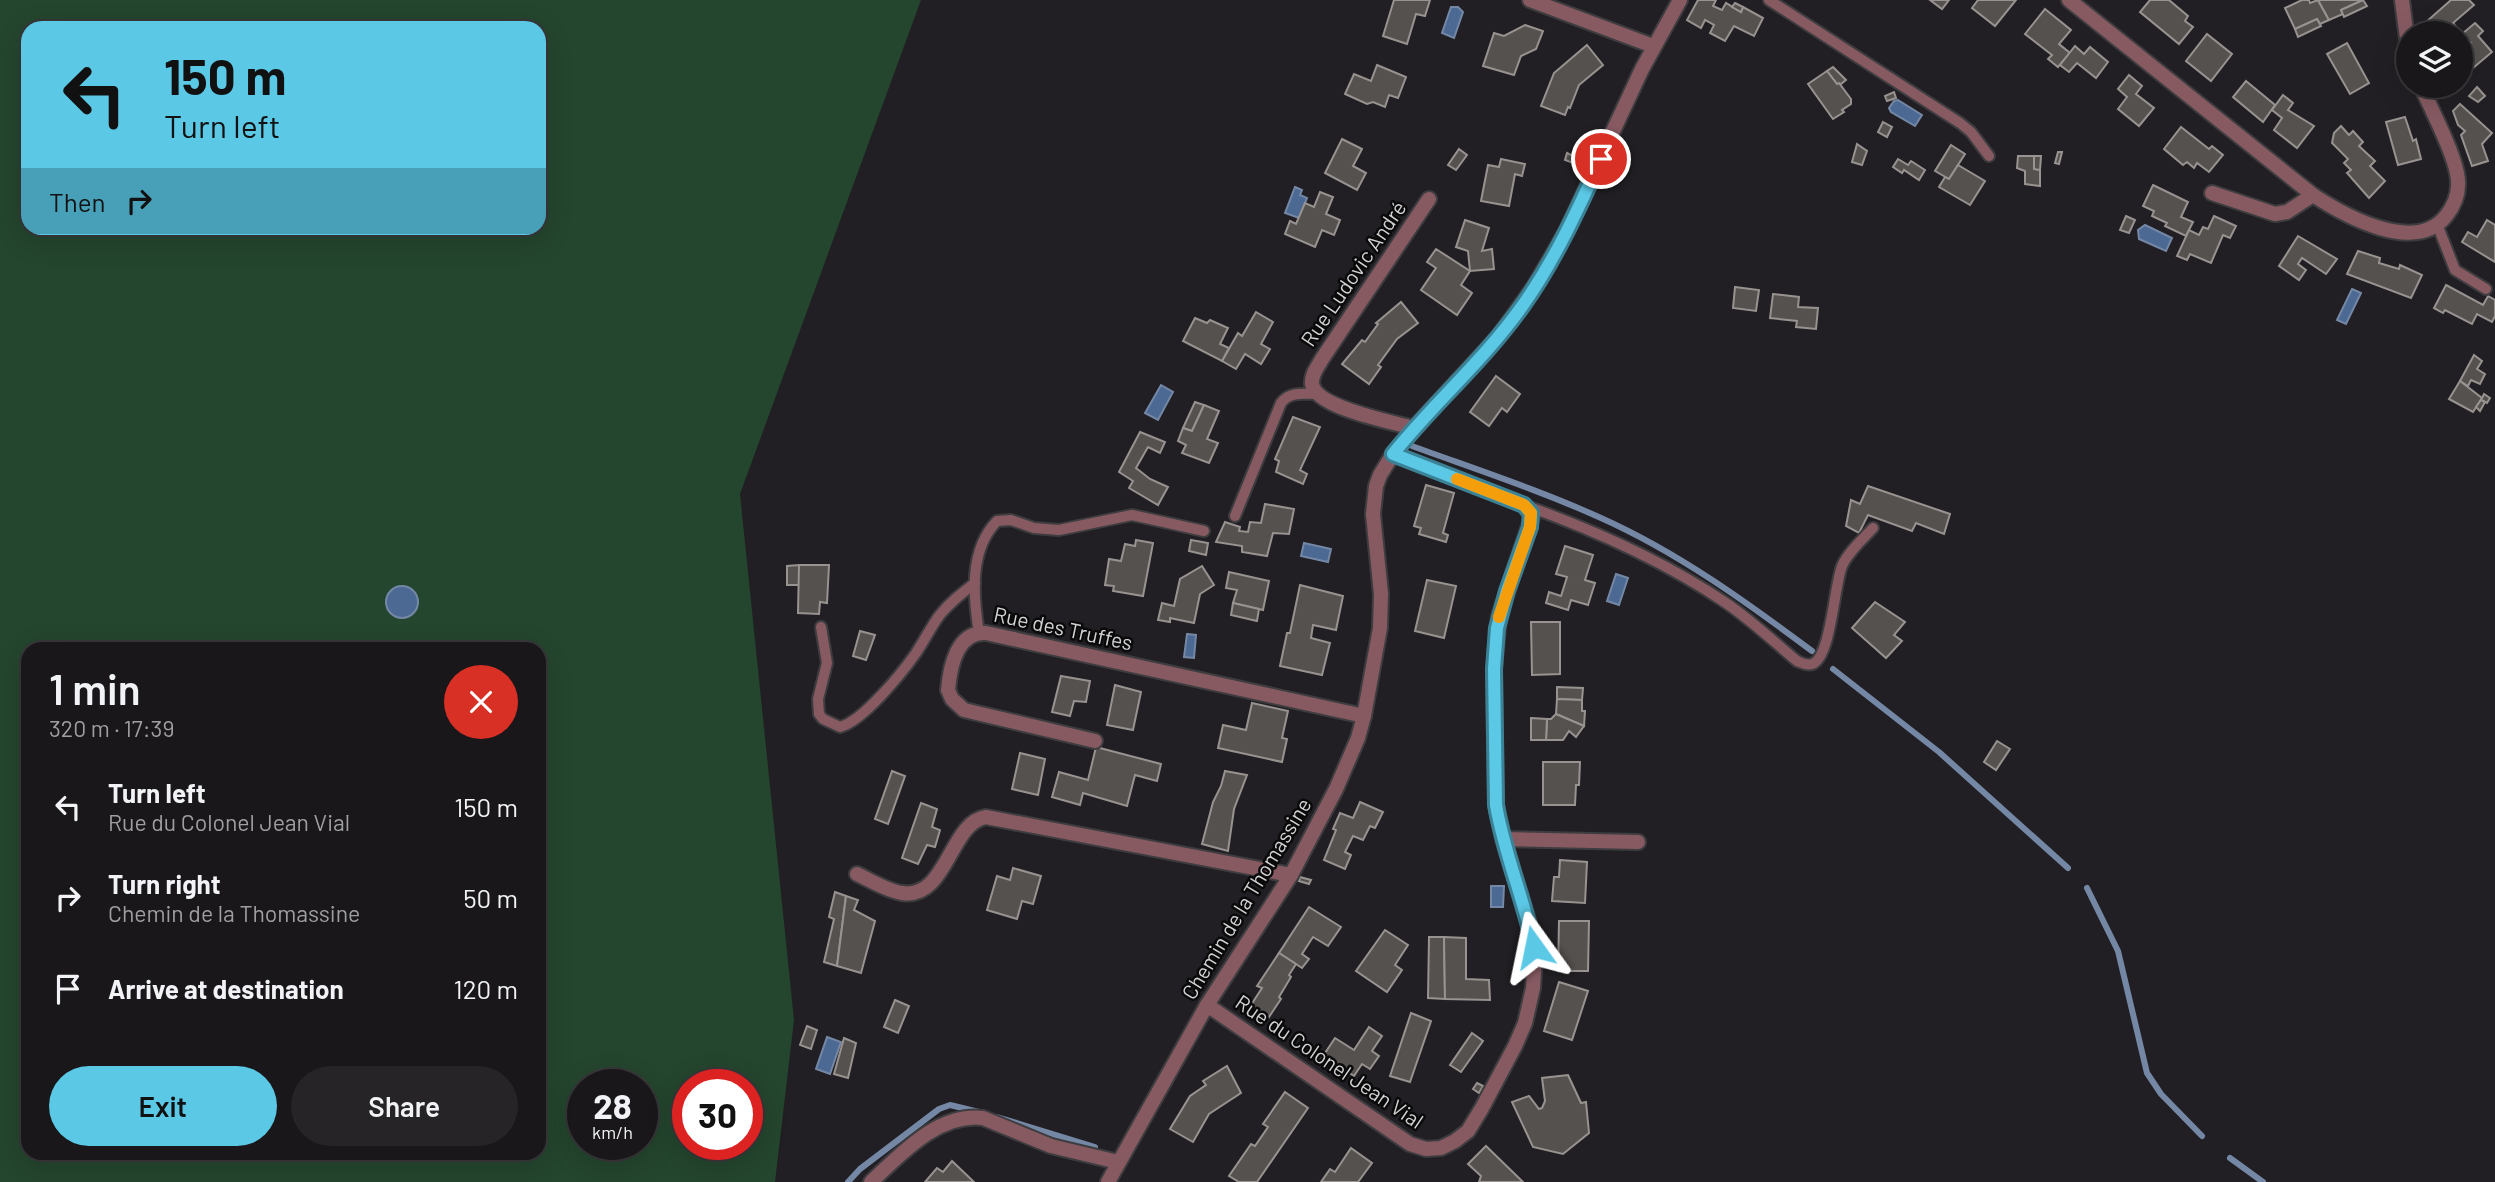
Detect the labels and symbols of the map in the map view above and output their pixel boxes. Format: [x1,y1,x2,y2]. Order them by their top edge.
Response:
pin [1571,129,1631,189]
street label: Rue Ludovic André [1295,196,1411,351]
street label: Rue des Truffes [992,601,1135,654]
street label: Chemin de la Thomassine [1176,793,1316,1003]
position arrow [1497,910,1571,984]
street label: Rue du Colonel Jean Vial [1231,989,1428,1133]
speed limit sign: 30 [672,1069,763,1160]

